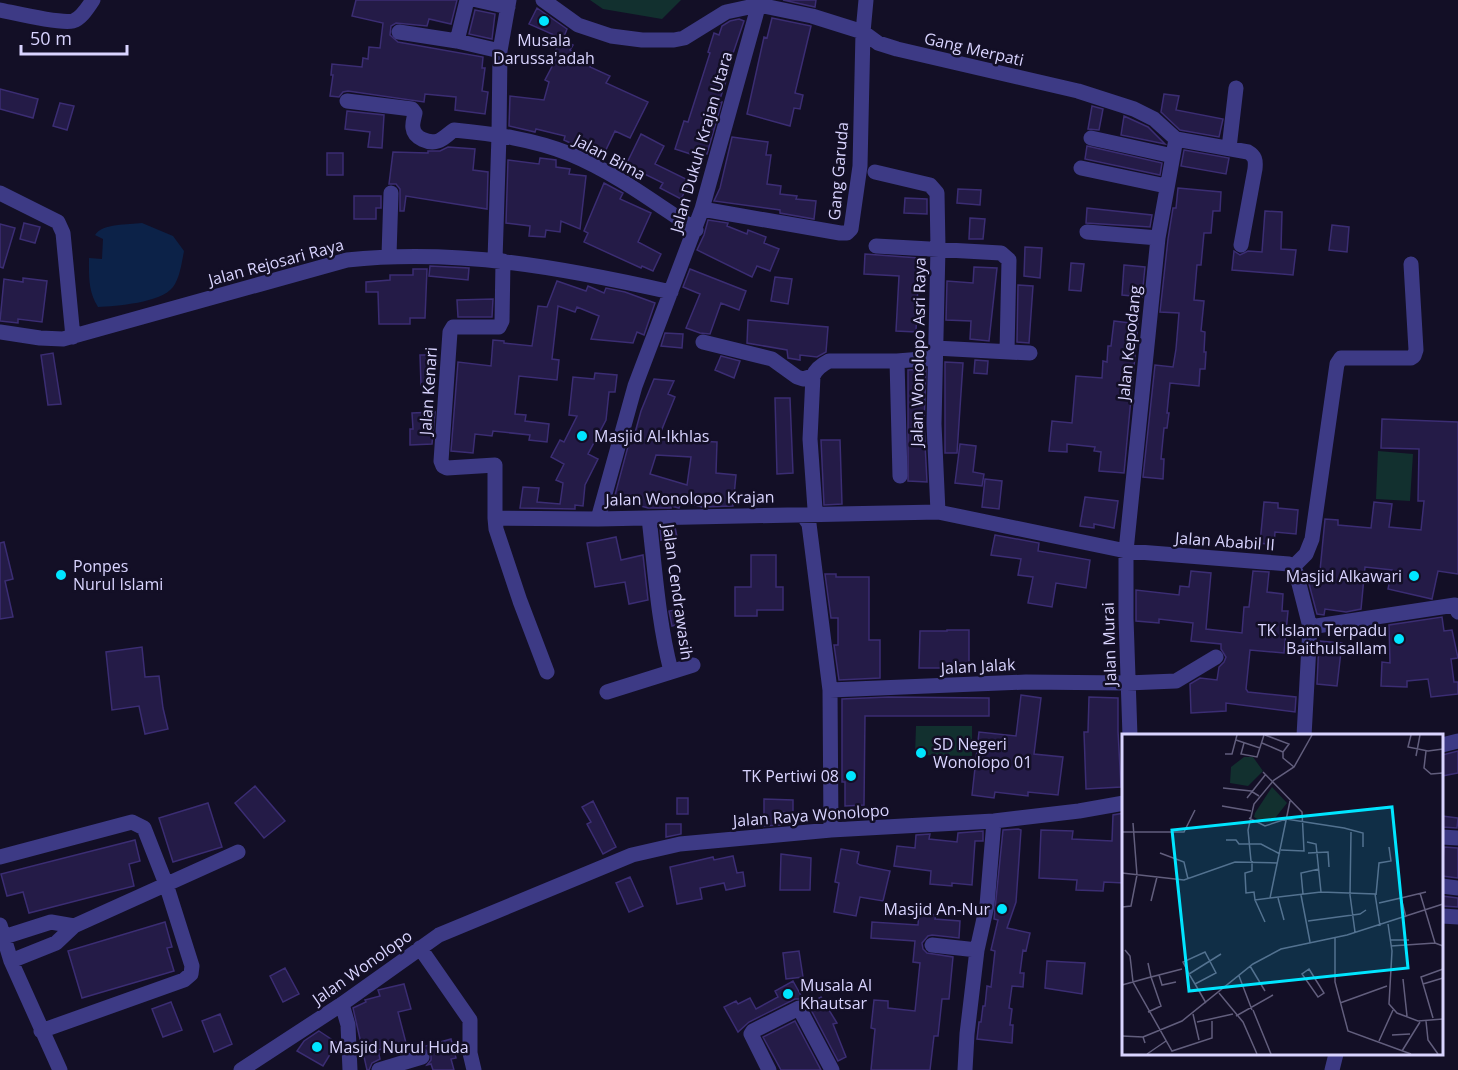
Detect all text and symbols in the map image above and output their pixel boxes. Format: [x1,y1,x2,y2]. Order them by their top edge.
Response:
marker: Musala Darussa'adah [537,14,551,28]
scale bar [21,18,128,56]
text: 50 m [30,26,72,50]
street label: Gang Merpati [922,27,1026,71]
place label: Musala Darussa'adah [493,29,595,69]
street label: Jalan Dukuh Krajan Utara [664,49,737,237]
street label: Gang Garuda [823,121,853,221]
street label: Jalan Bima [569,128,650,185]
street label: Jalan Rejosari Raya [204,233,346,291]
street label: Jalan Wonolopo Asri Raya [905,257,931,449]
street label: Jalan Kepodang [1112,284,1146,404]
street label: Jalan Kenari [414,346,442,438]
place label: Masjid Al-Ikhlas [594,425,709,447]
marker: Masjid Al-Ikhlas [575,429,589,443]
street label: Jalan Wonolopo Krajan [603,486,775,511]
street label: Jalan Cendrawasih [657,521,698,661]
street label: Jalan Ababil II [1172,526,1276,555]
place label: Ponpes Nurul Islami [73,555,163,595]
place label: Masjid Alkawari [1286,565,1402,587]
marker: Ponpes Nurul Islami [54,568,68,582]
marker: Masjid Alkawari [1407,569,1421,583]
street label: Jalan Murai [1097,602,1122,688]
place label: TK Islam Terpadu Baithulsallam [1258,619,1387,659]
marker: TK Islam Terpadu Baithulsallam [1392,632,1406,646]
street label: Jalan Jalak [938,653,1016,679]
place label: SD Negeri Wonolopo 01 [933,733,1032,773]
inset map [1122,734,1443,1055]
marker: SD Negeri Wonolopo 01 [914,746,928,760]
place label: TK Pertiwi 08 [742,765,839,787]
marker: TK Pertiwi 08 [844,769,858,783]
street label: Jalan Raya Wonolopo [730,799,890,832]
place label: Masjid An-Nur [884,898,990,920]
marker: Masjid An-Nur [995,902,1009,916]
street label: Jalan Wonolopo [306,924,416,1011]
place label: Musala Al Khautsar [800,974,872,1014]
marker: Musala Al Khautsar [781,987,795,1001]
place label: Masjid Nurul Huda [329,1036,469,1058]
marker: Masjid Nurul Huda [310,1040,324,1054]

